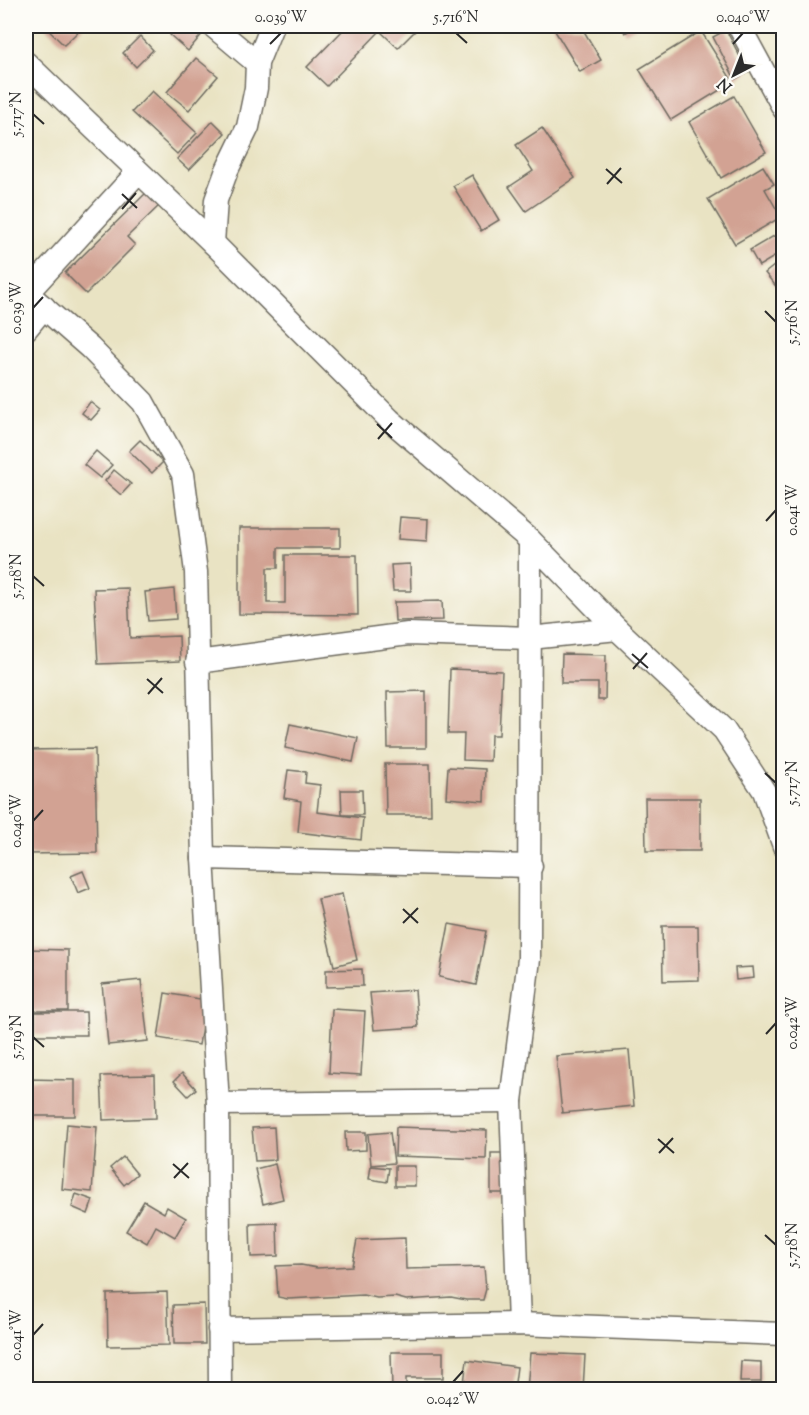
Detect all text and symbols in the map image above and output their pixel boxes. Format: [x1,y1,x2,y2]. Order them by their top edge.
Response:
text: 0.039°W [255,8,307,29]
text: 5.716°N [433,8,478,29]
text: 0.040°W [716,8,770,29]
north arrow [704,45,764,105]
text: N [713,71,738,97]
text: 5.717°N [7,92,28,137]
text: 0.039°W [7,282,28,334]
text: 5.716°N [783,300,804,345]
text: 0.041°W [783,484,804,536]
text: 5.718°N [7,554,28,599]
text: 5.717°N [783,761,804,806]
text: 0.040°W [7,794,28,848]
text: 0.042°W [783,996,804,1049]
text: 5.719°N [7,1015,28,1060]
text: 5.718°N [783,1223,804,1268]
text: 0.041°W [7,1309,28,1361]
text: 0.042°W [427,1390,480,1411]

